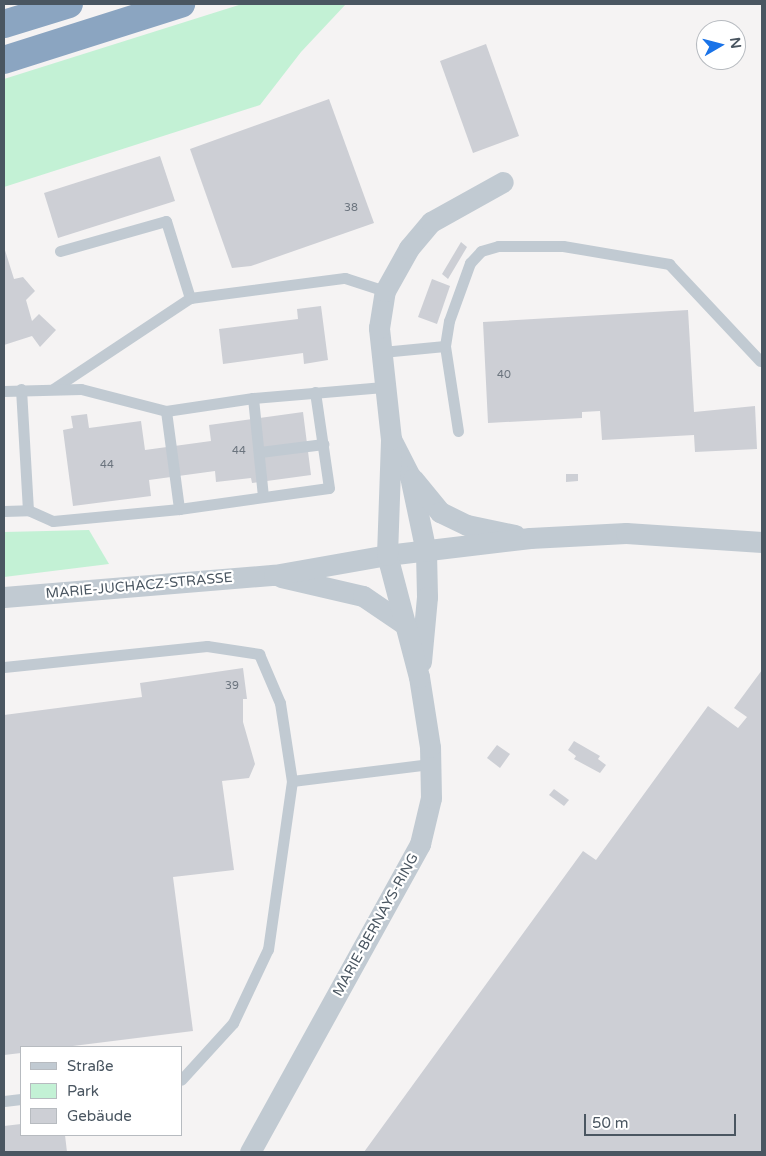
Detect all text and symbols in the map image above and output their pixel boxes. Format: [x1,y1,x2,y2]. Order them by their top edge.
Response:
north arrow [696,20,746,70]
text: N [726,36,745,50]
house number: 38 [344,201,358,215]
house number: 40 [497,368,511,382]
house number: 44 [232,444,246,458]
house number: 44 [100,458,114,472]
street label: MARIE-JUCHACZ-STRASSE [45,569,233,603]
house number: 39 [225,679,239,693]
street label: MARIE-BERNAYS-RING [330,851,422,999]
legend [20,1046,182,1136]
text: Straße [67,1057,113,1075]
text: Park [67,1082,99,1100]
scale bar [586,1104,738,1136]
text: Gebäude [67,1107,132,1125]
text: 50 m [592,1114,629,1132]

